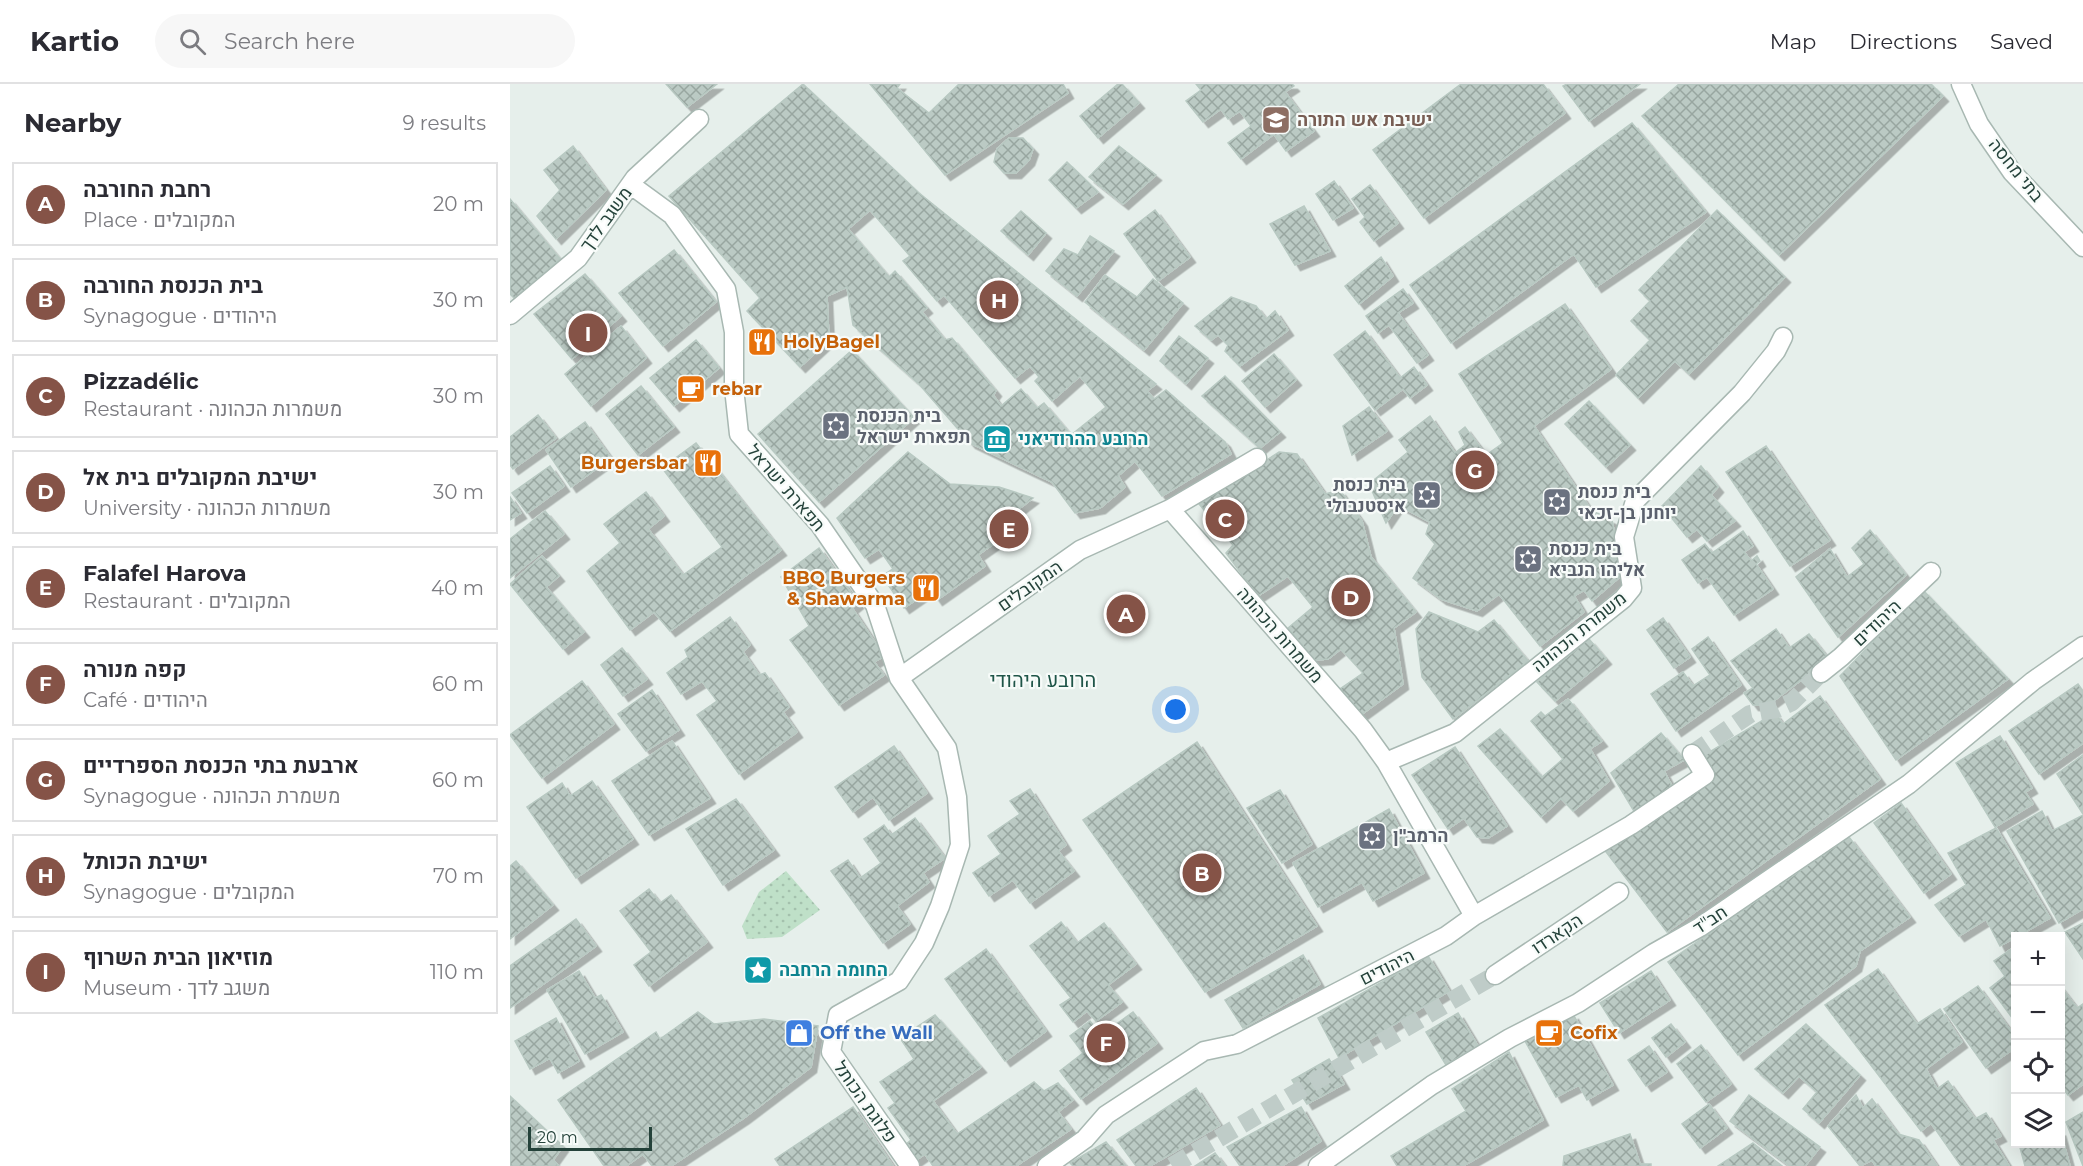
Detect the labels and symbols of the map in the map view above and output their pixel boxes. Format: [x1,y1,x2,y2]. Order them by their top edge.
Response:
school or university icon: ישיבת אש התורה [1260,104,1292,136]
place label: ישיבת אש התורה [1297,109,1432,131]
street label: בתי מחסה [1984,134,2049,207]
street label: משגב לדך [575,182,637,256]
pin: H [980,278,1018,322]
pin: I [568,310,608,356]
restaurant icon: HolyBagel [746,326,778,358]
place label: HolyBagel [783,331,880,353]
cafe icon: rebar [675,373,707,405]
place label: rebar [712,378,762,400]
place label: בית הכנסת תפארת ישראל [857,405,970,448]
synagogue icon: בית הכנסת תפארת ישראל [820,410,852,442]
museum icon: הרובע ההרודיאני [981,423,1013,455]
place label: הרובע ההרודיאני [1018,428,1148,450]
street label: תפארת ישראל [742,440,830,536]
restaurant icon: Burgersbar [692,447,724,479]
pin: G [1456,448,1494,492]
place label: Burgersbar [581,452,687,474]
place label: בית כנסת איסטנבולי [1326,474,1406,517]
synagogue icon: בית כנסת איסטנבולי [1411,479,1443,511]
place label: בית כנסת יוחנן בן-זכאי [1578,481,1677,524]
synagogue icon: בית כנסת יוחנן בן-זכאי [1541,486,1573,518]
pin: C [1206,496,1244,542]
pin: E [990,506,1028,552]
place label: בית כנסת אליהו הנביא [1549,538,1645,581]
synagogue icon: בית כנסת אליהו הנביא [1512,543,1544,575]
street label: המקובלים [993,556,1067,616]
place label: BBQ Burgers & Shawarma [782,567,905,610]
restaurant icon: BBQ Burgers & Shawarma [910,572,942,604]
pin: D [1332,574,1370,620]
street label: משמרות הכהונה [1232,582,1328,688]
street label: משמרת הכהונה [1527,587,1631,677]
pin: A [1106,592,1146,636]
street label: היהודים [1848,595,1906,651]
district label: הרובע היהודי [990,668,1096,692]
your location [1161,695,1190,724]
synagogue icon: הרמב"ן [1356,820,1388,852]
place label: הרמב"ן [1393,825,1448,847]
pin: B [1182,850,1222,896]
street label: חב"ד [1689,901,1731,939]
street label: הקארדו [1527,909,1587,959]
street label: היהודים [1356,944,1418,990]
place icon: החומה הרחבה [742,954,774,986]
place label: החומה הרחבה [779,959,888,981]
shop icon: Off the Wall [783,1017,815,1049]
cafe icon: Cofix [1533,1017,1565,1049]
pin: F [1086,1020,1126,1066]
place label: Off the Wall [820,1022,933,1044]
place label: Cofix [1570,1022,1618,1044]
street label: פלוגת הכותל [829,1057,901,1147]
scale bar [528,1124,652,1152]

